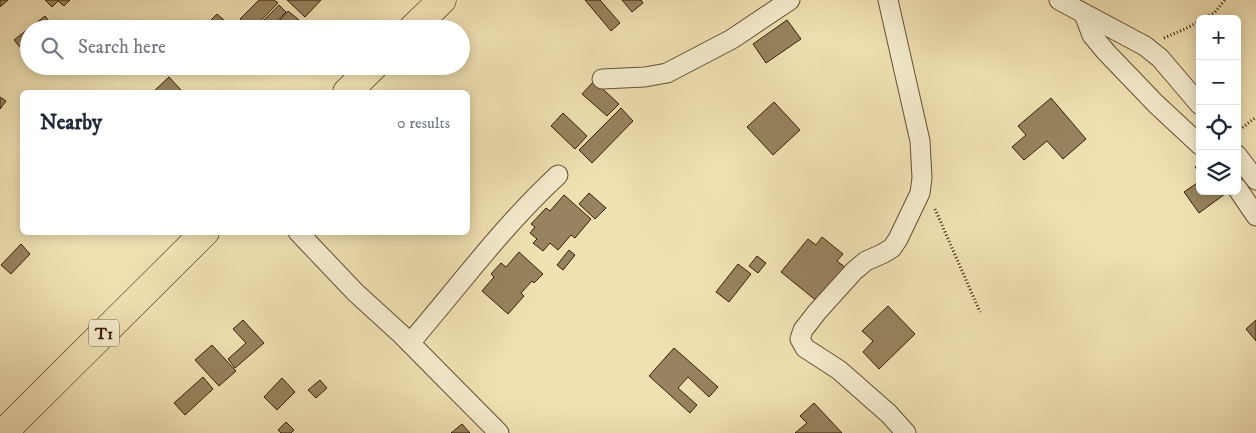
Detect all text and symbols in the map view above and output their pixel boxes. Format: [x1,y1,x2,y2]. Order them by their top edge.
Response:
map controls [1196,15,1241,195]
button: + [1196,15,1241,60]
search box [20,20,470,75]
icon: search [38,34,66,62]
text: Search here [78,36,166,59]
button: − [1196,60,1241,105]
button: locate [1196,105,1241,150]
text: Nearby [40,110,102,136]
text: 0 results [397,113,450,133]
button: layers [1196,150,1241,195]
road number: T1 [89,319,119,346]

